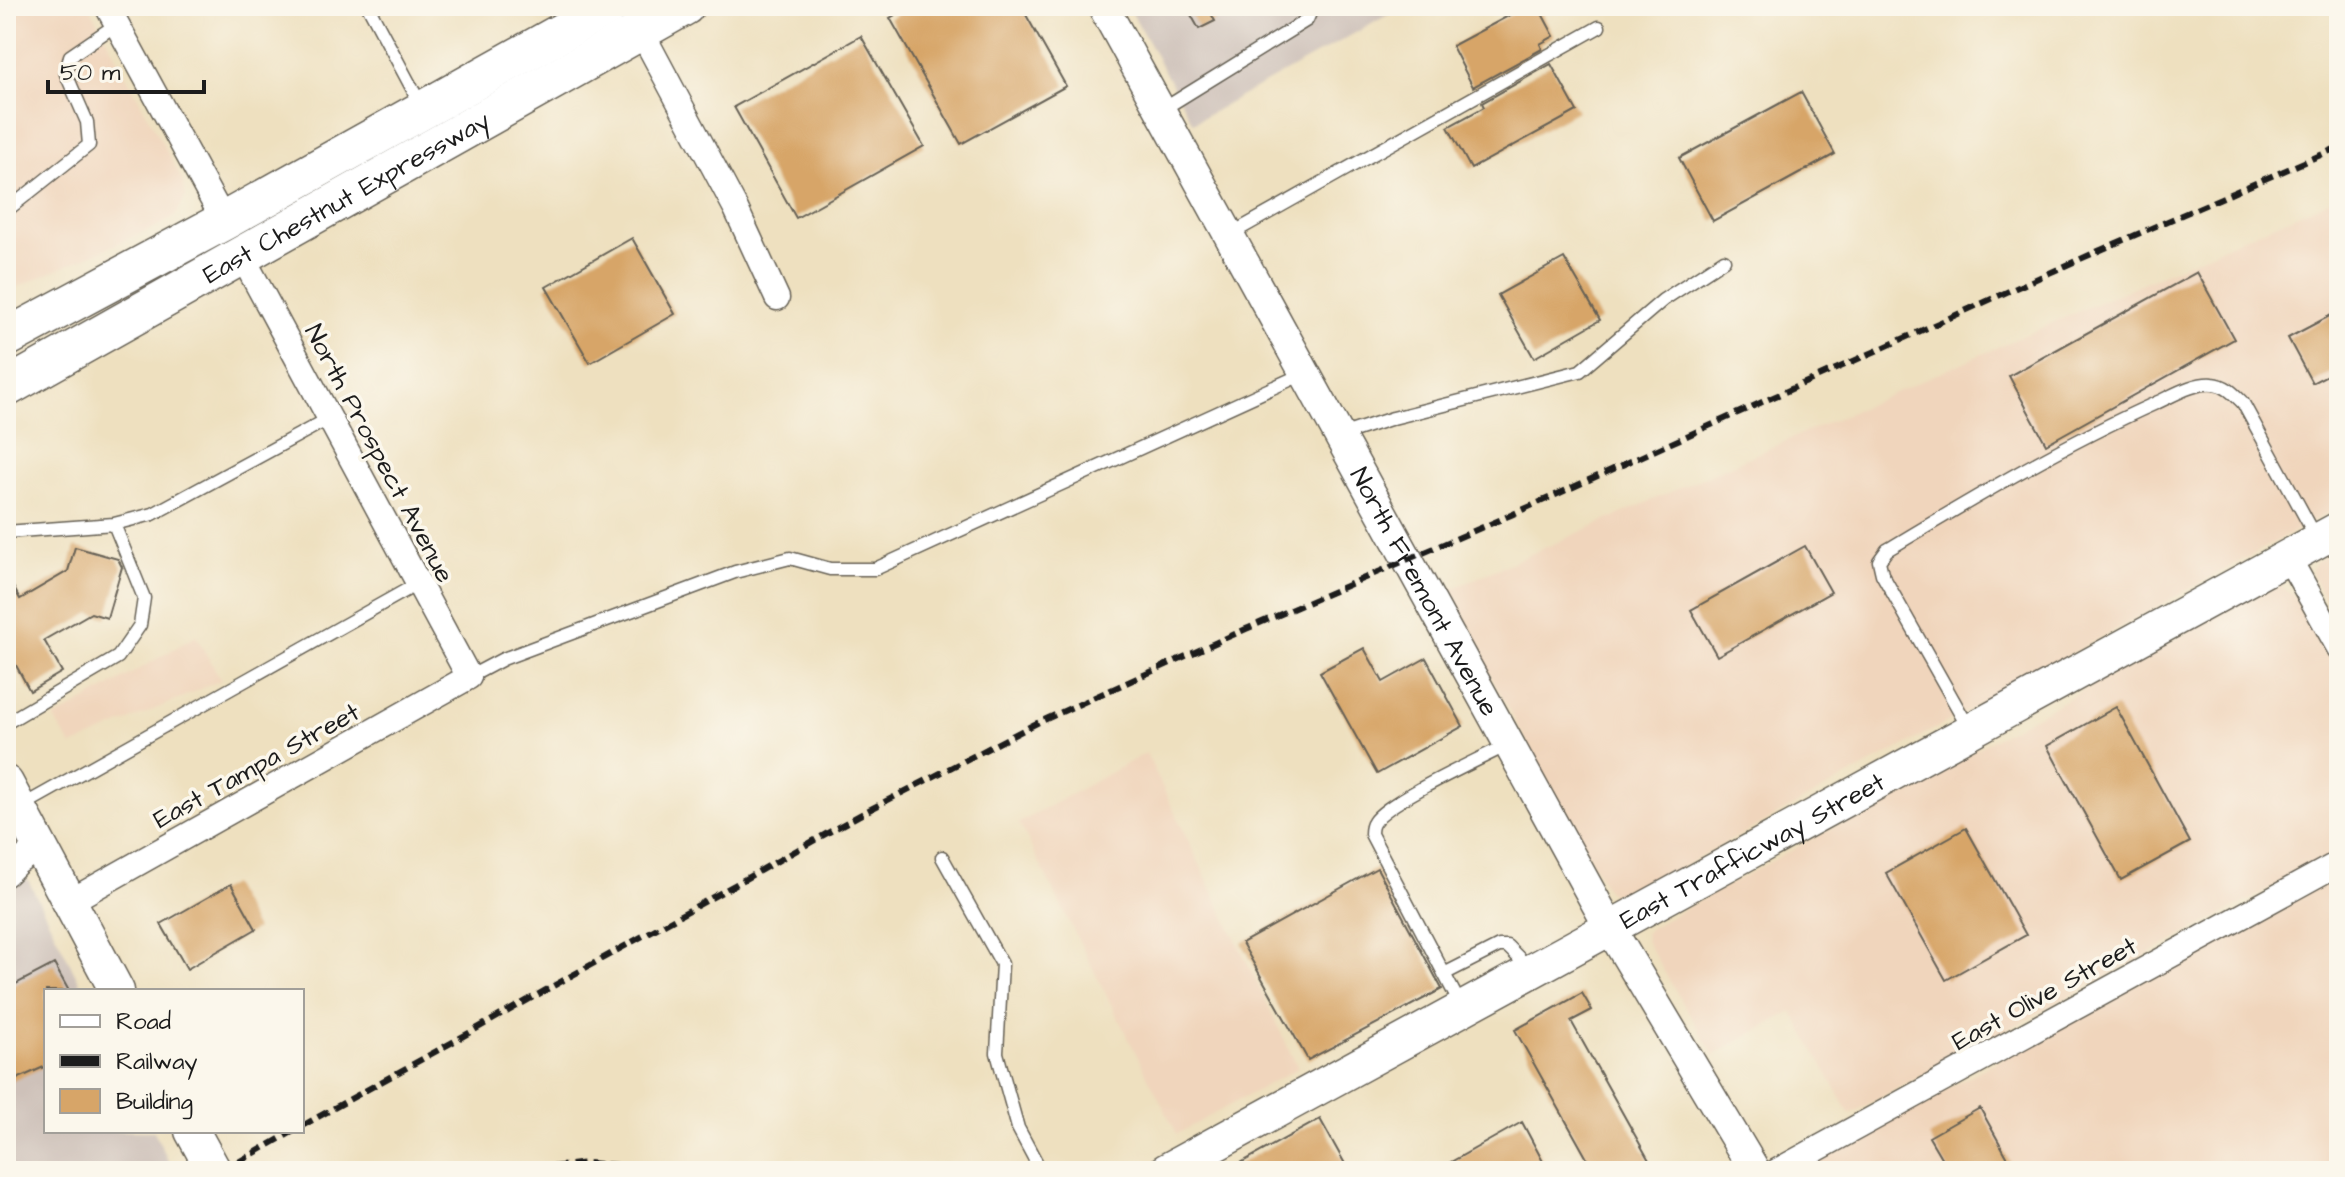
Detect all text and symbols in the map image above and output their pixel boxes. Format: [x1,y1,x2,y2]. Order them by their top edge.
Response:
scale bar [48,44,204,94]
text: 50 m [60,56,121,90]
street label: East Chestnut Expressway [196,103,497,293]
street label: North Prospect Avenue [296,318,463,589]
street label: North Fremont Avenue [1341,461,1507,723]
street label: East Tampa Street [147,694,366,838]
street label: East Trafficway Street [1614,764,1892,938]
street label: East Olive Street [1946,928,2144,1060]
legend [44,989,304,1133]
text: Road [116,1005,171,1039]
text: Railway [116,1045,198,1080]
text: Building [116,1085,193,1120]

